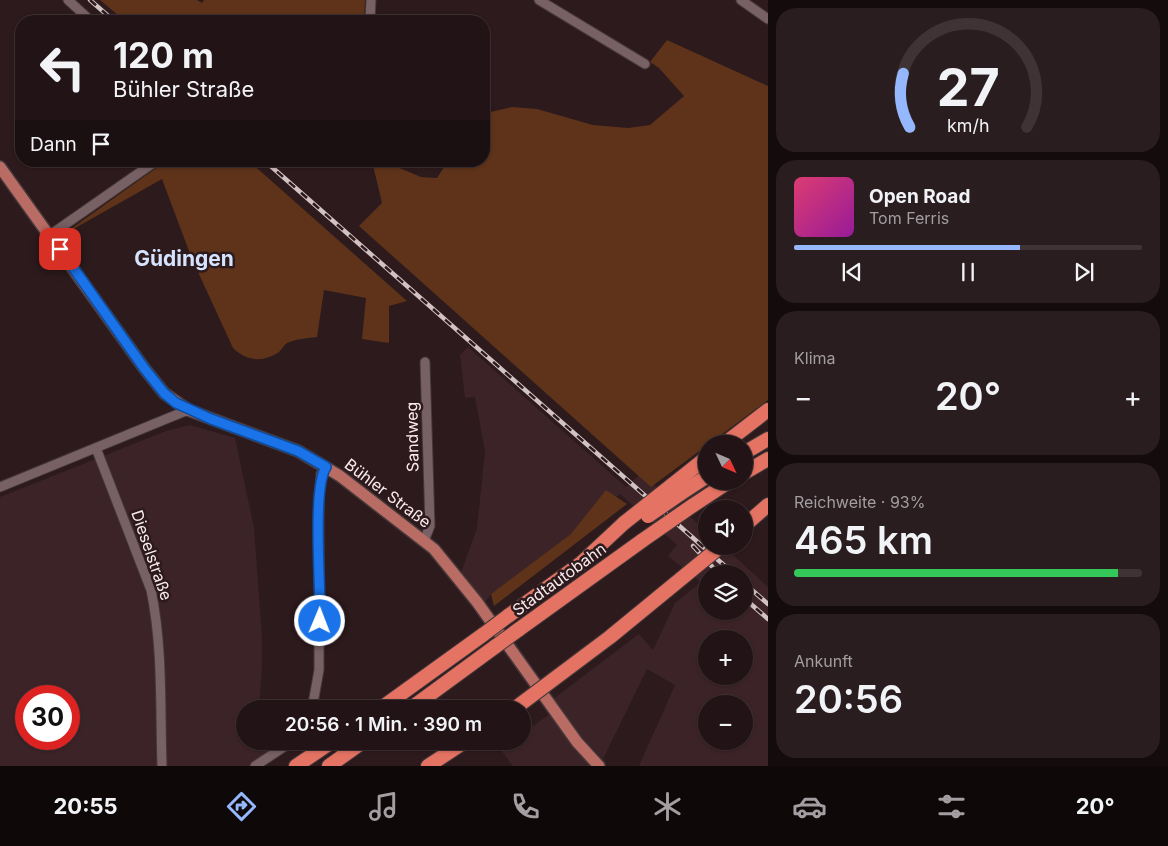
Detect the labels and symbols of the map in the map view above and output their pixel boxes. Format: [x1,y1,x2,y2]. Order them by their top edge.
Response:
pin [39,228,81,270]
district label: Güdingen [134,246,234,271]
street label: Sandweg [401,402,423,472]
north arrow [698,435,752,490]
street label: Bühler Straße [341,454,435,532]
street label: Dieselstraße [127,507,177,603]
street label: Stadtautobahn [508,538,610,620]
position arrow [293,594,345,646]
speed limit sign: 30 [15,685,80,750]

